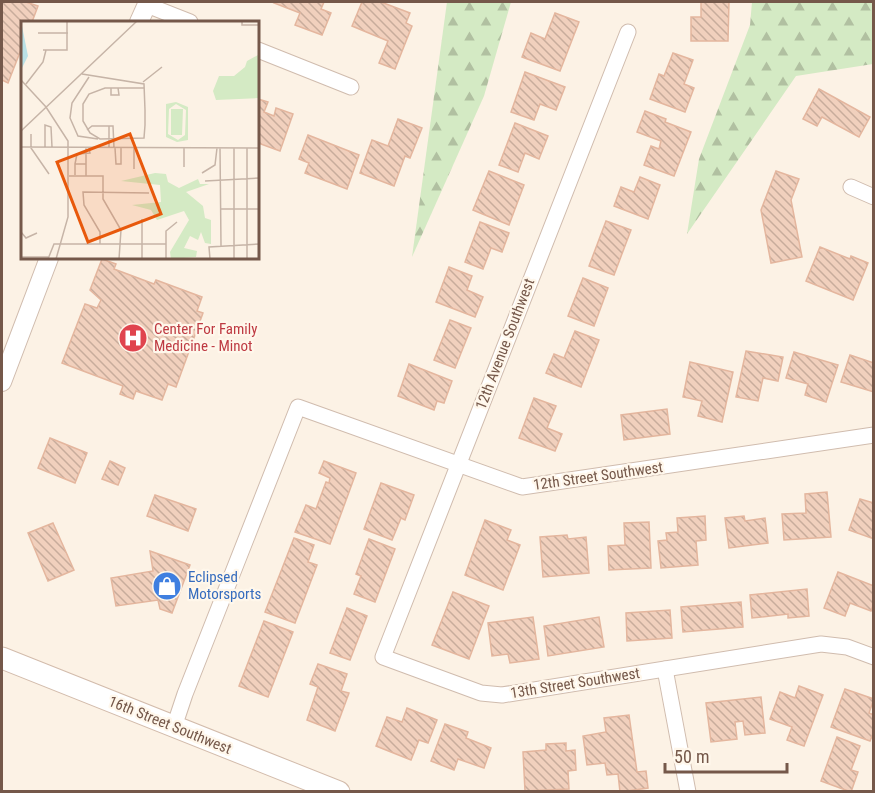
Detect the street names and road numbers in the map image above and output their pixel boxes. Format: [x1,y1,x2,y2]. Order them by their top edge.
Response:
street label: 12th Avenue Southwest [472,276,538,412]
street label: 12th Street Southwest [532,458,664,494]
street label: 13th Street Southwest [509,664,641,702]
street label: 16th Street Southwest [106,692,234,758]

